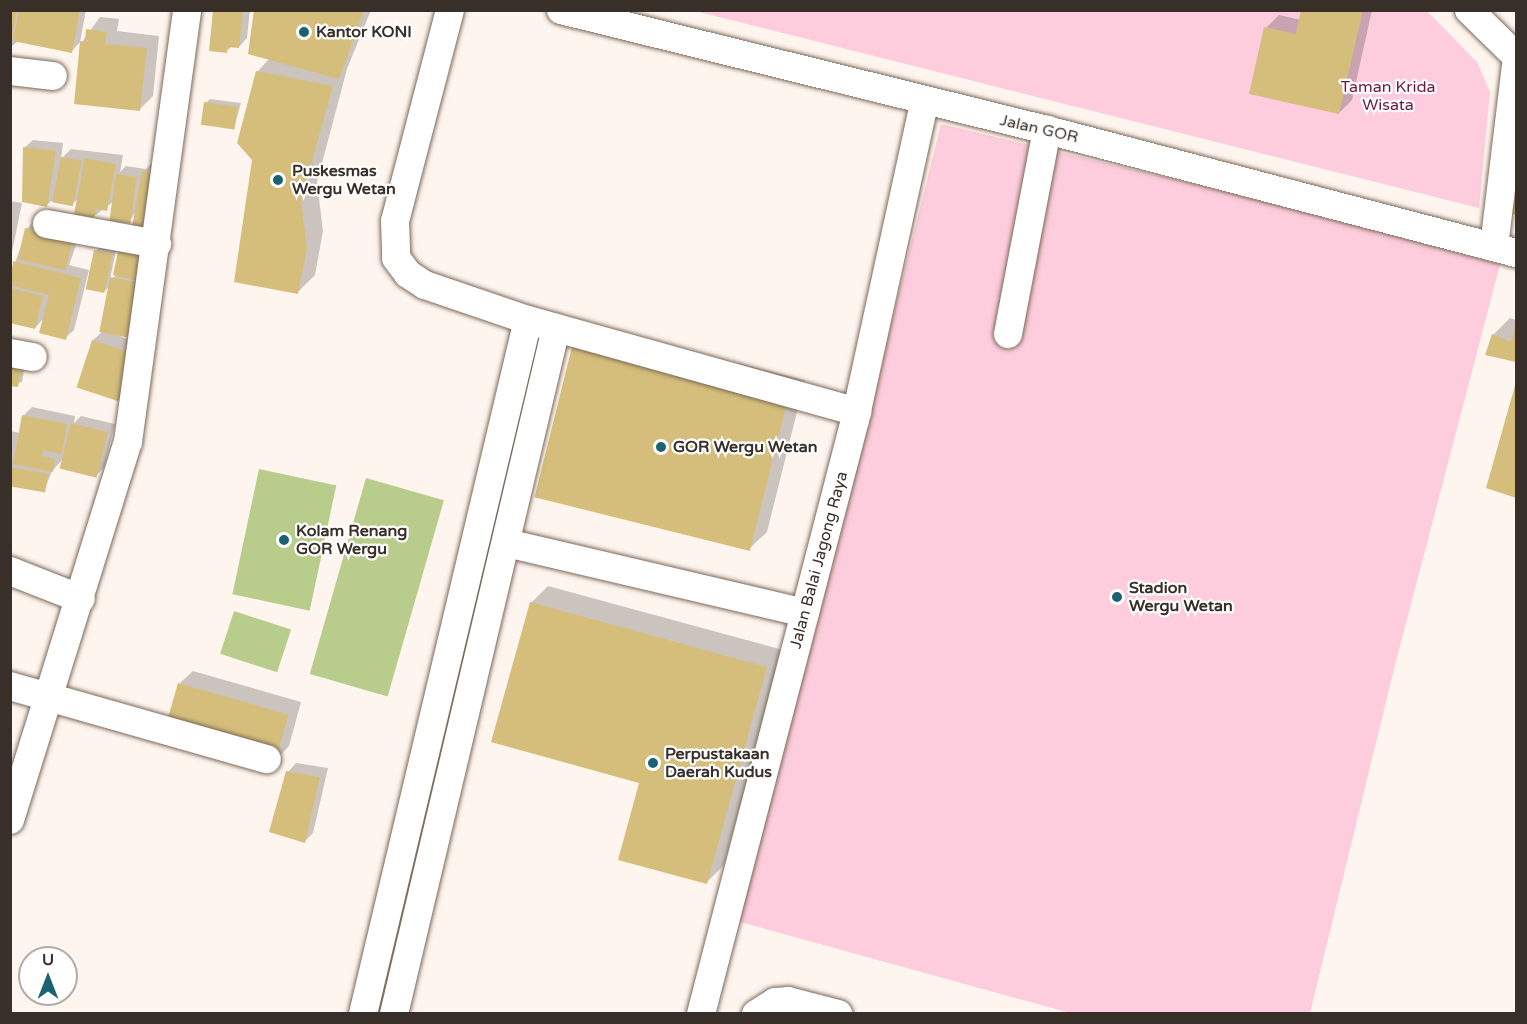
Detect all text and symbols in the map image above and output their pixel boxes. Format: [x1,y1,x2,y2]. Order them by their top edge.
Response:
place label: Kantor KONI [316,22,412,42]
marker: Kantor KONI [297,25,311,39]
park label: Taman Krida Wisata [1341,77,1435,115]
street label: Jalan GOR [998,111,1080,147]
place label: Puskesmas Wergu Wetan [292,161,396,199]
marker: Puskesmas Wergu Wetan [269,171,287,189]
place label: GOR Wergu Wetan [673,437,817,457]
marker: GOR Wergu Wetan [654,440,668,454]
street label: Jalan Balai Jagong Raya [786,469,852,651]
place label: Kolam Renang GOR Wergu [296,521,407,559]
marker: Kolam Renang GOR Wergu [277,533,291,547]
place label: Stadion Wergu Wetan [1129,578,1233,616]
marker: Stadion Wergu Wetan [1110,590,1124,604]
place label: Perpustakaan Daerah Kudus [665,744,772,782]
marker: Perpustakaan Daerah Kudus [646,756,660,770]
north arrow [18,946,78,1006]
text: U [42,950,54,970]

